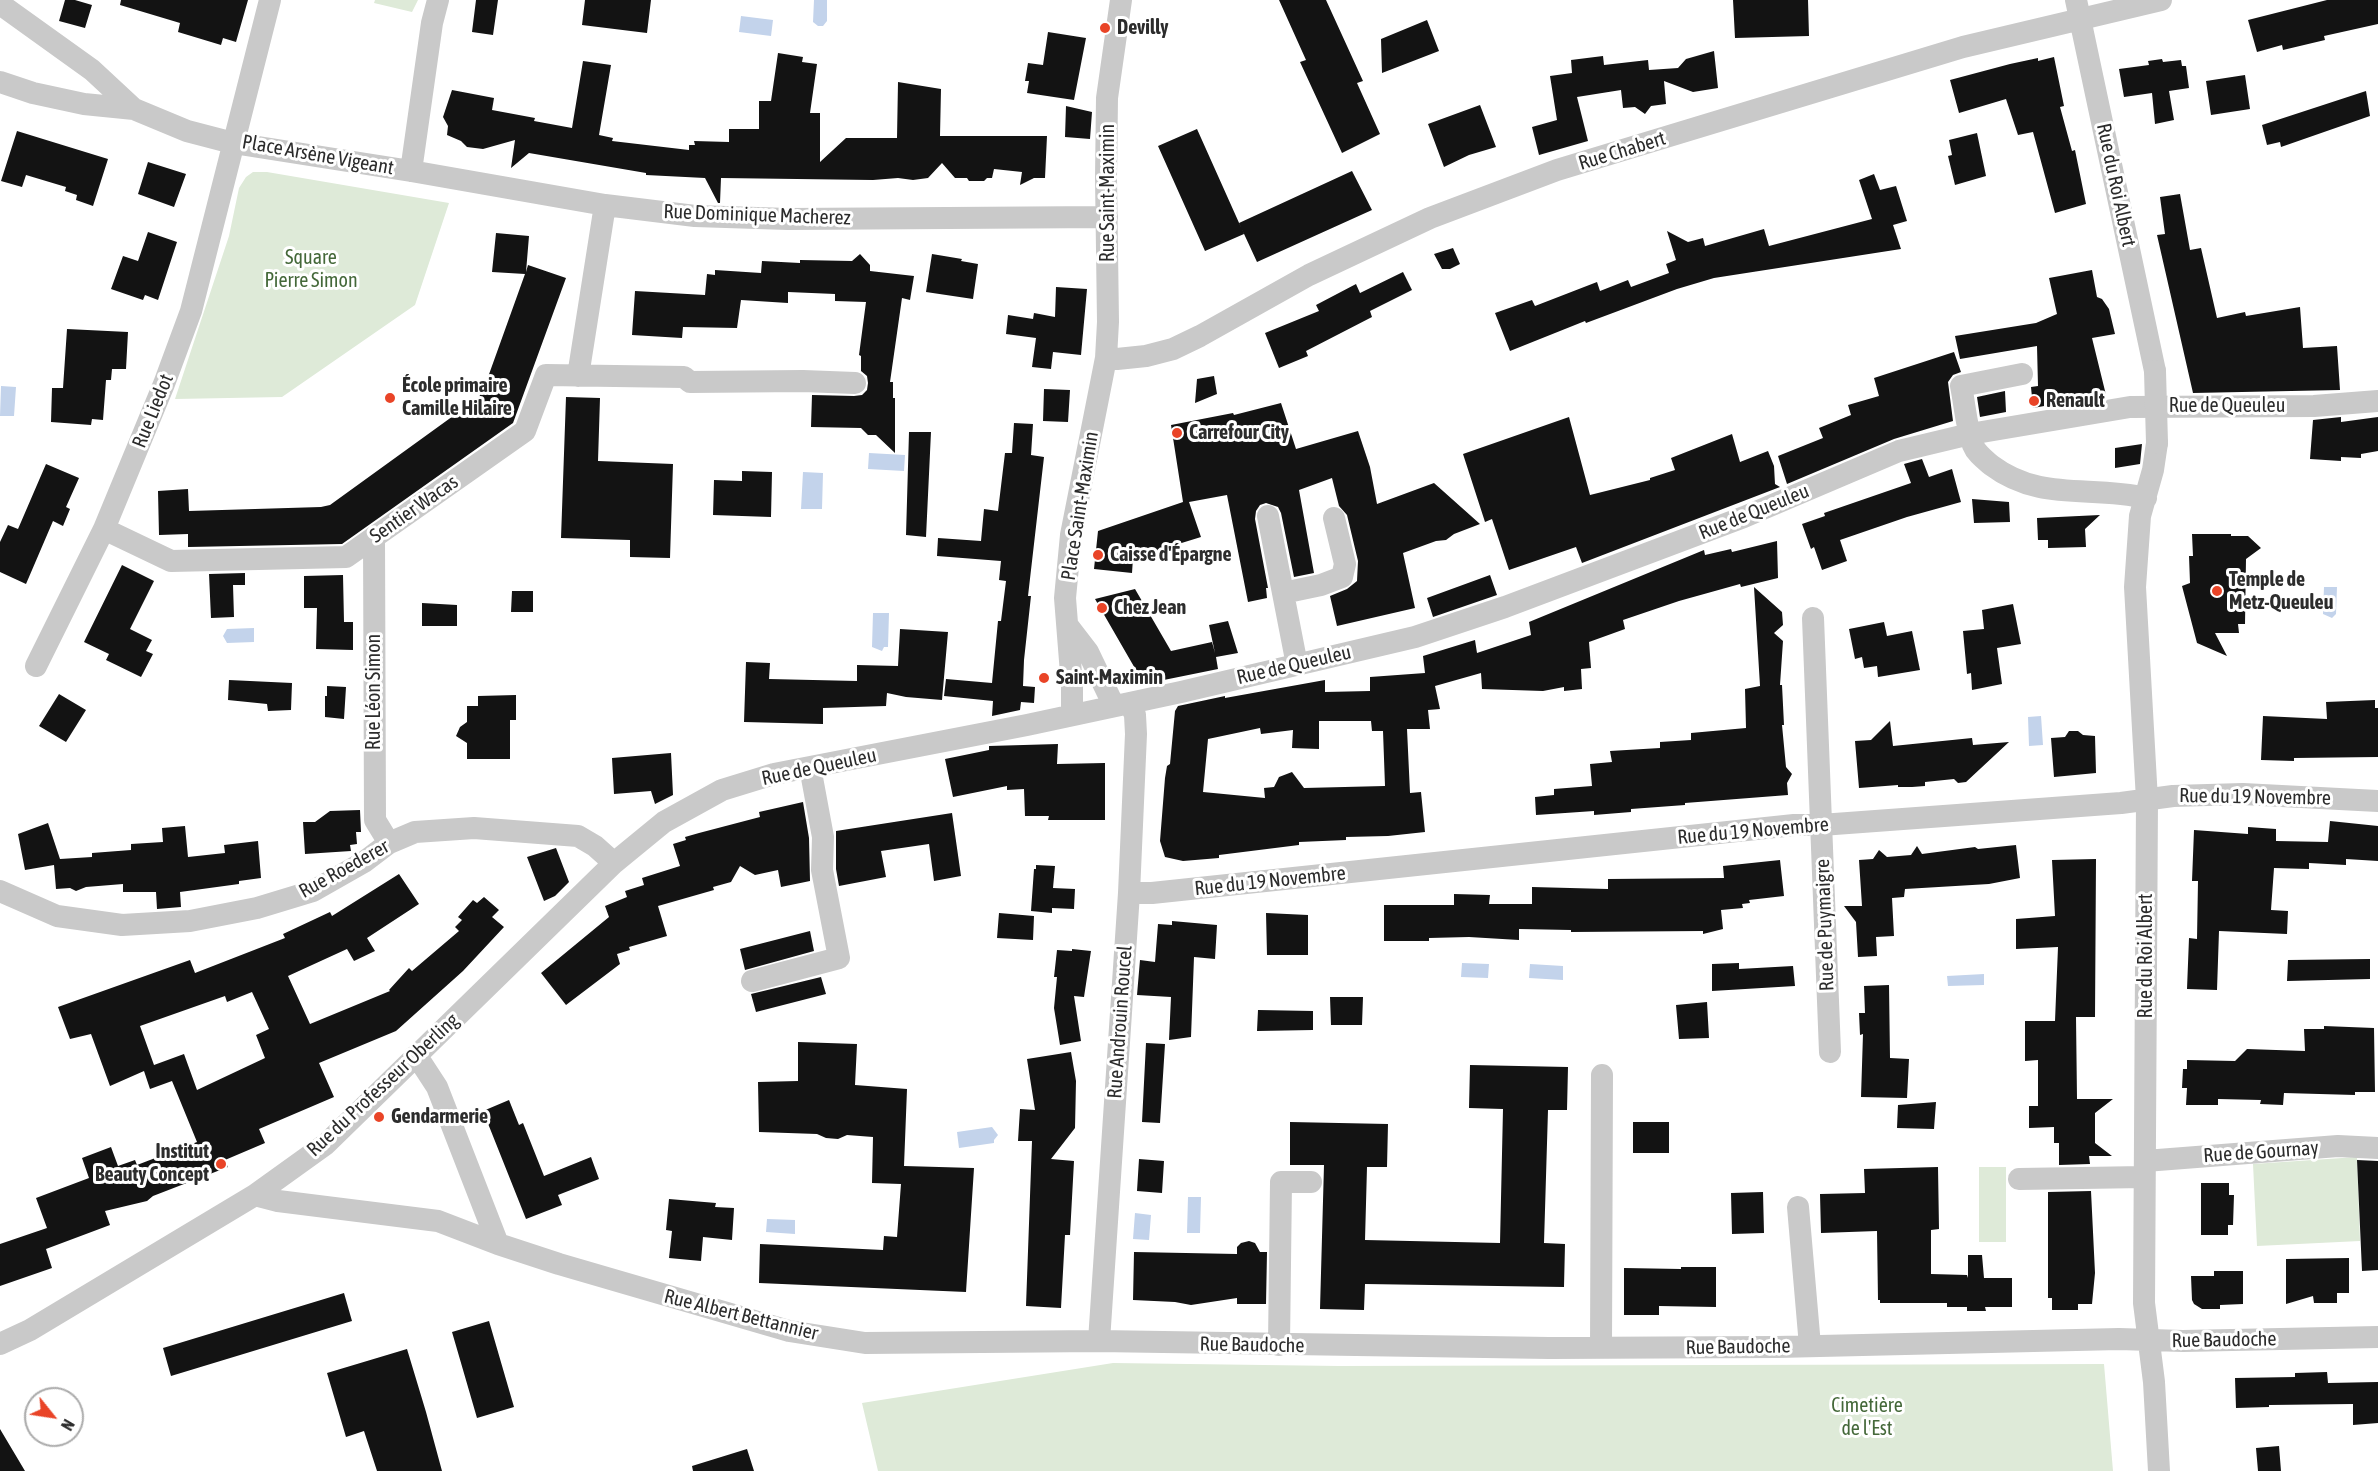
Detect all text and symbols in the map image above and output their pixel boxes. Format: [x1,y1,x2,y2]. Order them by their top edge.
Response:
place label: Devilly [1117,16,1169,40]
marker: Devilly [1098,21,1112,35]
street label: Rue du Roi Albert [2091,121,2141,249]
street label: Rue Saint-Maximin [1096,124,1120,262]
street label: Rue Chabert [1576,126,1668,176]
street label: Place Arsène Vigeant [240,130,396,180]
street label: Rue Dominique Macherez [663,200,851,230]
park label: Square Pierre Simon [264,246,358,293]
street label: Rue Liedot [127,371,179,451]
place label: École primaire Camille Hilaire [402,374,512,421]
place label: Renault [2046,389,2105,413]
marker: École primaire Camille Hilaire [383,391,397,405]
marker: Renault [2027,394,2041,408]
street label: Rue de Queuleu [2169,394,2285,418]
place label: Carrefour City [1189,421,1289,445]
marker: Carrefour City [1170,426,1184,440]
street label: Place Saint-Maximin [1056,430,1104,582]
street label: Sentier Wacas [365,470,463,548]
street label: Rue de Queuleu [1695,479,1813,545]
place label: Caisse d'Épargne [1110,543,1232,567]
marker: Caisse d'Épargne [1091,548,1105,562]
place label: Temple de Metz-Queuleu [2229,568,2333,615]
marker: Temple de Metz-Queuleu [2210,584,2224,598]
place label: Chez Jean [1114,596,1186,620]
marker: Chez Jean [1095,601,1109,615]
street label: Rue Léon Simon [362,634,386,750]
street label: Rue de Queuleu [1234,640,1354,690]
place label: Saint-Maximin [1056,666,1163,690]
marker: Saint-Maximin [1037,671,1051,685]
street label: Rue de Queuleu [759,743,879,791]
street label: Rue du 19 Novembre [2179,784,2331,810]
street label: Rue du 19 Novembre [1676,812,1830,850]
street label: Rue Roederer [295,834,393,904]
street label: Rue de Puymaigre [1811,858,1839,992]
street label: Rue du 19 Novembre [1193,861,1347,901]
street label: Rue du Roi Albert [2134,893,2158,1019]
street label: Rue Androuin Roucel [1103,945,1137,1099]
street label: Rue du Professeur Oberling [302,1008,464,1162]
place label: Gendarmerie [391,1105,488,1129]
marker: Gendarmerie [372,1110,386,1124]
street label: Rue de Gournay [2203,1136,2319,1168]
place label: Institut Beauty Concept [95,1140,209,1187]
marker: Institut Beauty Concept [214,1157,228,1171]
street label: Rue Albert Bettannier [662,1284,820,1346]
street label: Rue Baudoche [2171,1327,2277,1353]
street label: Rue Baudoche [1199,1332,1305,1358]
street label: Rue Baudoche [1685,1334,1791,1360]
north arrow [24,1387,84,1447]
park label: Cimetière de l'Est [1831,1394,1903,1441]
text: N [58,1416,78,1434]

